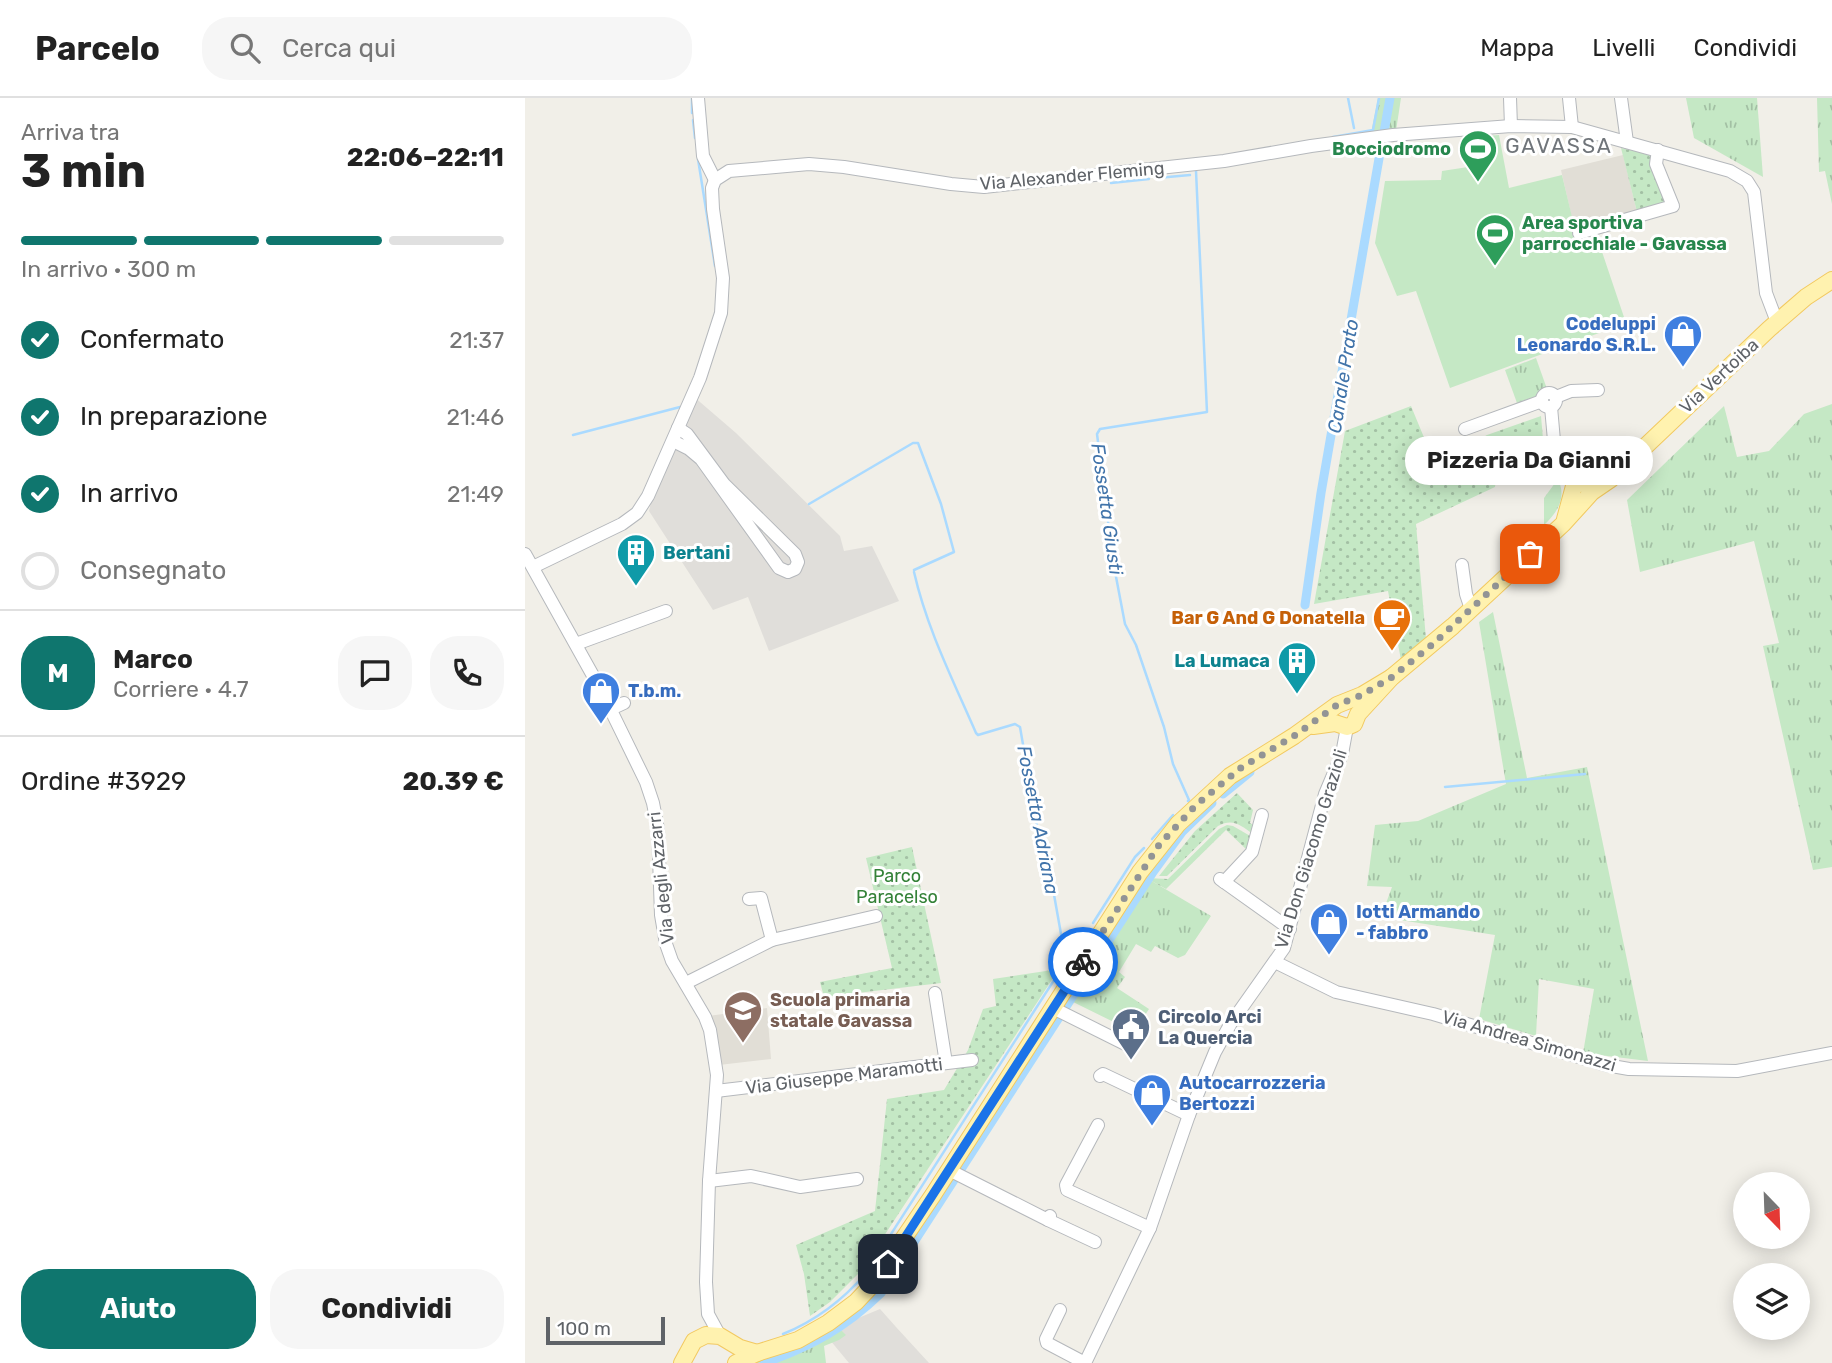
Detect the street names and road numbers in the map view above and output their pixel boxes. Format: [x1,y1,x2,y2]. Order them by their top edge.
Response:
street label: Via Alexander Fleming [979,157,1165,195]
street label: Via Vertoiba [1675,334,1763,418]
street label: Via Don Giacomo Grazioli [1270,747,1352,951]
street label: Via degli Azzarri [643,811,679,945]
street label: Via Andrea Simonazzi [1439,1006,1619,1076]
street label: Via Giuseppe Maramotti [744,1053,944,1099]

